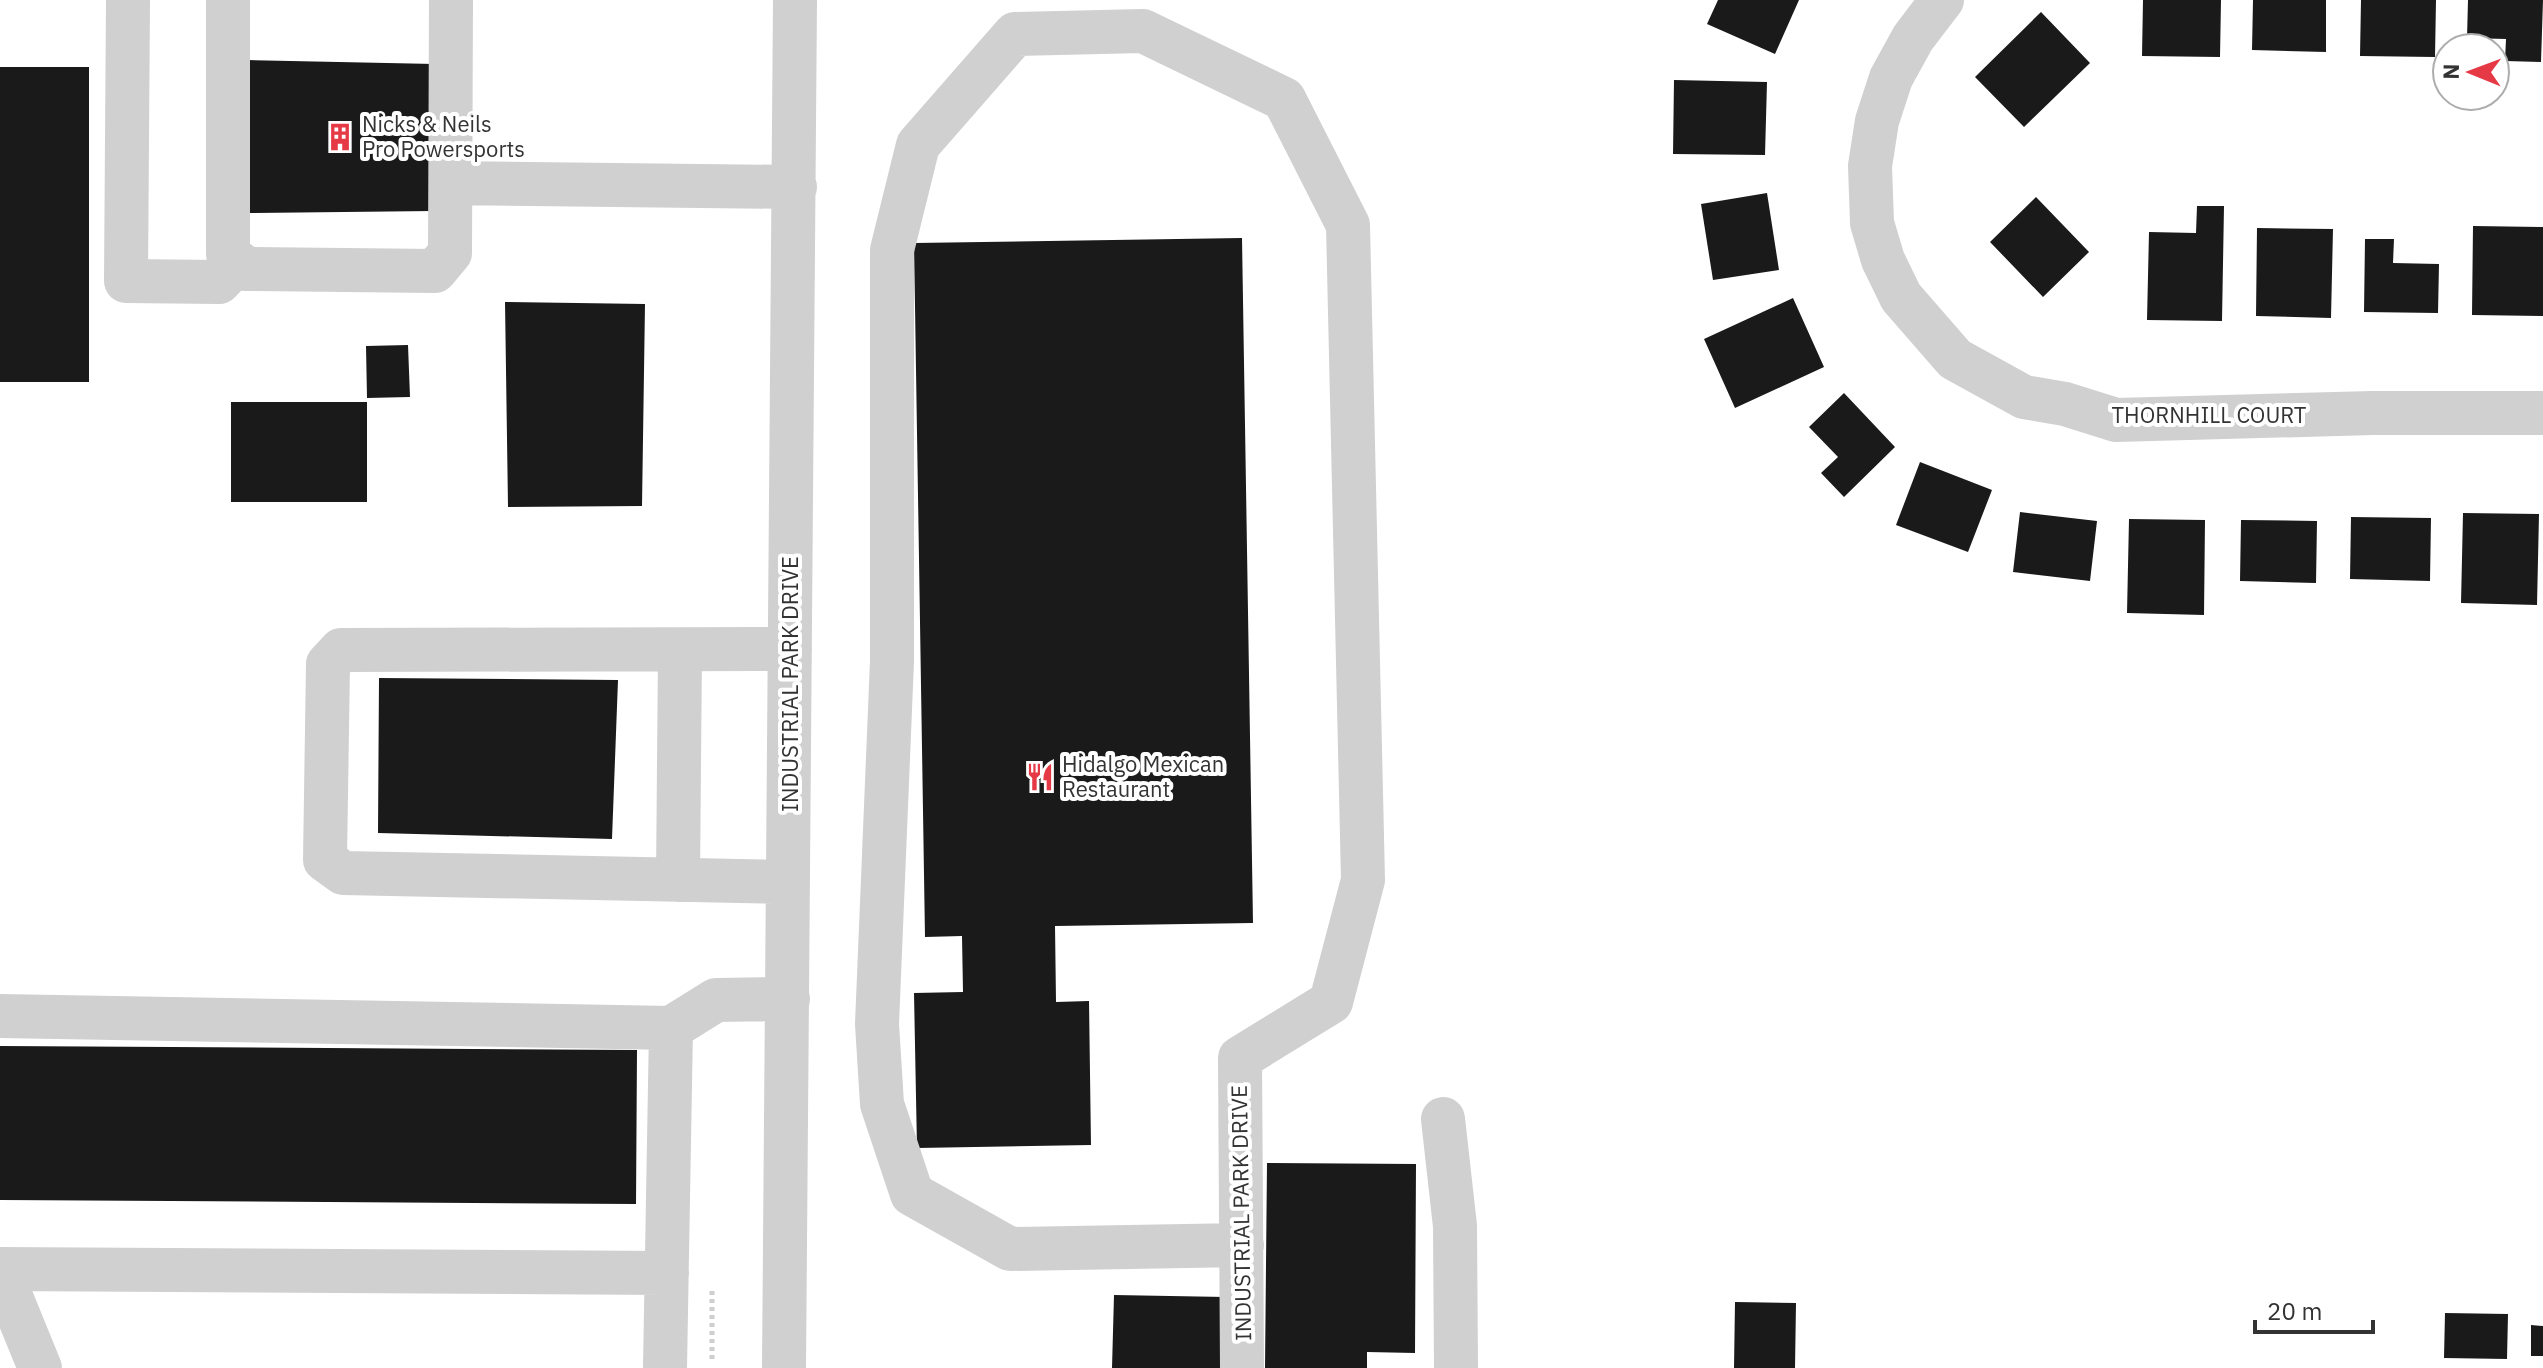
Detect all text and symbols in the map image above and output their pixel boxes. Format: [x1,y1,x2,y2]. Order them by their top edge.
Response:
north arrow [2431,32,2511,112]
text: N [2436,63,2465,80]
place label: Nicks & Neils Pro Powersports [362,109,525,163]
building icon: Nicks & Neils Pro Powersports [325,122,355,152]
street label: THORNHILL COURT [2112,400,2307,429]
street label: INDUSTRIAL PARK DRIVE [775,556,804,812]
place label: Hidalgo Mexican Restaurant [1062,749,1224,803]
restaurant icon: Hidalgo Mexican Restaurant [1025,762,1055,792]
street label: INDUSTRIAL PARK DRIVE [1224,1085,1257,1341]
scale bar [2255,1284,2373,1334]
text: 20 m [2267,1295,2322,1327]

